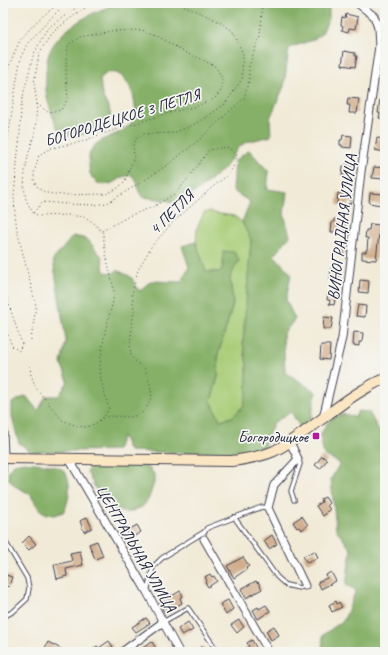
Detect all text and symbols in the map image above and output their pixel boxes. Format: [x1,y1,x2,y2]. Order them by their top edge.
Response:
street label: БОГОРОДЕЦКОЕ 3 ПЕТЛЯ [42,84,205,151]
street label: ВИНОГРАДНАЯ УЛИЦА [323,152,361,301]
street label: 4 ПЕТЛЯ [145,184,200,239]
place label: Богородицкое [238,427,310,447]
marker: Богородицкое [311,431,321,441]
street label: ЦЕНТРАЛЬНАЯ УЛИЦА [92,481,181,616]

